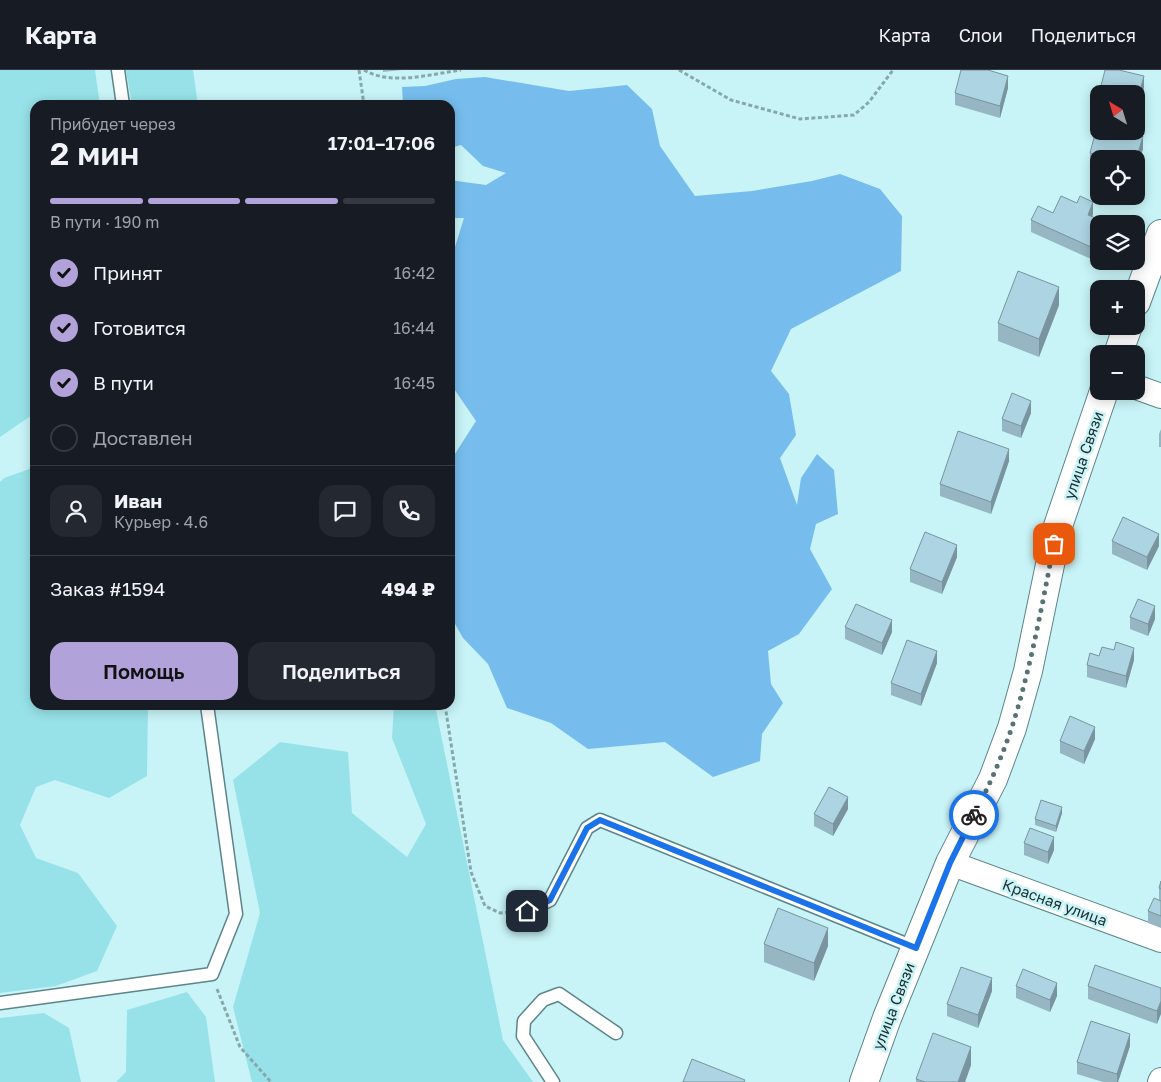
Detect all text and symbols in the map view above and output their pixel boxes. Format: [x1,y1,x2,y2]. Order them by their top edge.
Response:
text: Карта [25,20,97,49]
text: Карта [879,24,931,46]
text: Слои [959,24,1003,46]
text: Поделиться [1031,24,1136,46]
north arrow [1090,85,1145,140]
map controls [1090,85,1145,400]
text: Прибудет через [50,114,176,134]
text: 17:01–17:06 [328,131,435,154]
text: 2 мин [50,134,139,172]
button: locate [1090,150,1145,205]
text: В пути · 190 m [50,212,160,232]
button: layers [1090,215,1145,270]
icon: check [50,259,78,287]
text: Принят [93,261,162,284]
text: 16:42 [394,263,435,283]
button: + [1090,280,1145,335]
icon: check [50,314,78,342]
text: Готовится [93,316,186,339]
text: 16:44 [393,318,435,338]
button: − [1090,345,1145,400]
icon: check [50,369,78,397]
text: В пути [93,371,154,394]
text: 16:45 [394,373,435,393]
street label: улица Связи [1060,409,1106,501]
text: Доставлен [93,426,193,449]
button: person [50,485,102,537]
button: chat [319,485,371,537]
button: phone [383,485,435,537]
text: Иван [114,489,162,512]
text: Курьер · 4.6 [114,512,208,532]
pin [1033,523,1075,565]
icon: bag [1040,530,1068,558]
text: Заказ #1594 [50,577,165,600]
text: 494 ₽ [382,577,435,600]
button: Помощь [50,642,238,700]
button: Поделиться [248,642,435,700]
courier [949,790,999,840]
icon: bike [960,801,988,829]
street label: Красная улица [1000,875,1110,929]
pin [506,890,548,932]
icon: home [513,897,541,925]
street label: улица Связи [868,960,918,1052]

